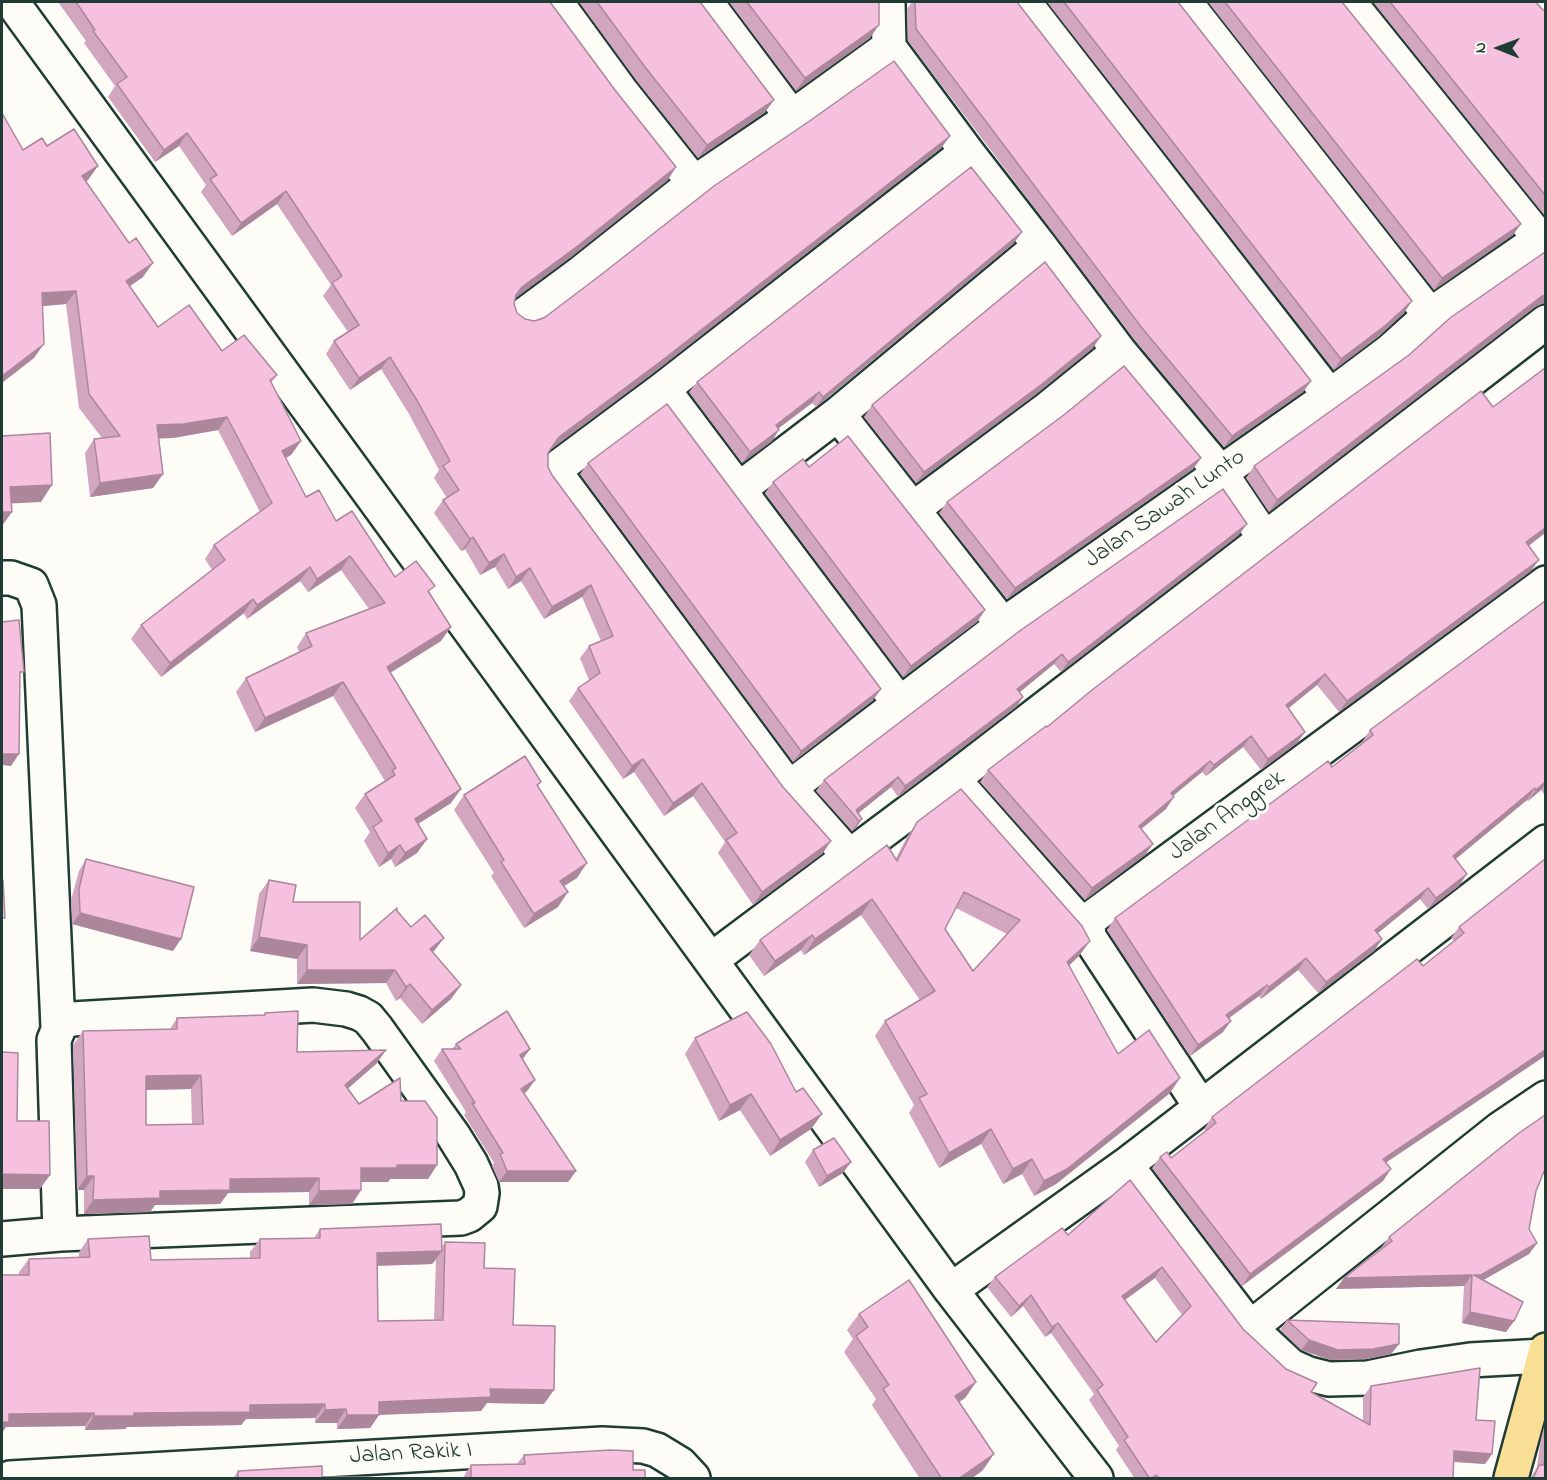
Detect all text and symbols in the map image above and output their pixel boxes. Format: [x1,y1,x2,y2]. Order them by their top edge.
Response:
north arrow [1469,18,1529,78]
text: N [1469,42,1493,53]
street label: Jalan Sawah Lunto [1080,444,1252,576]
street label: Jalan Anggrek [1164,765,1292,869]
street label: Jalan Rakik I [349,1437,473,1473]

